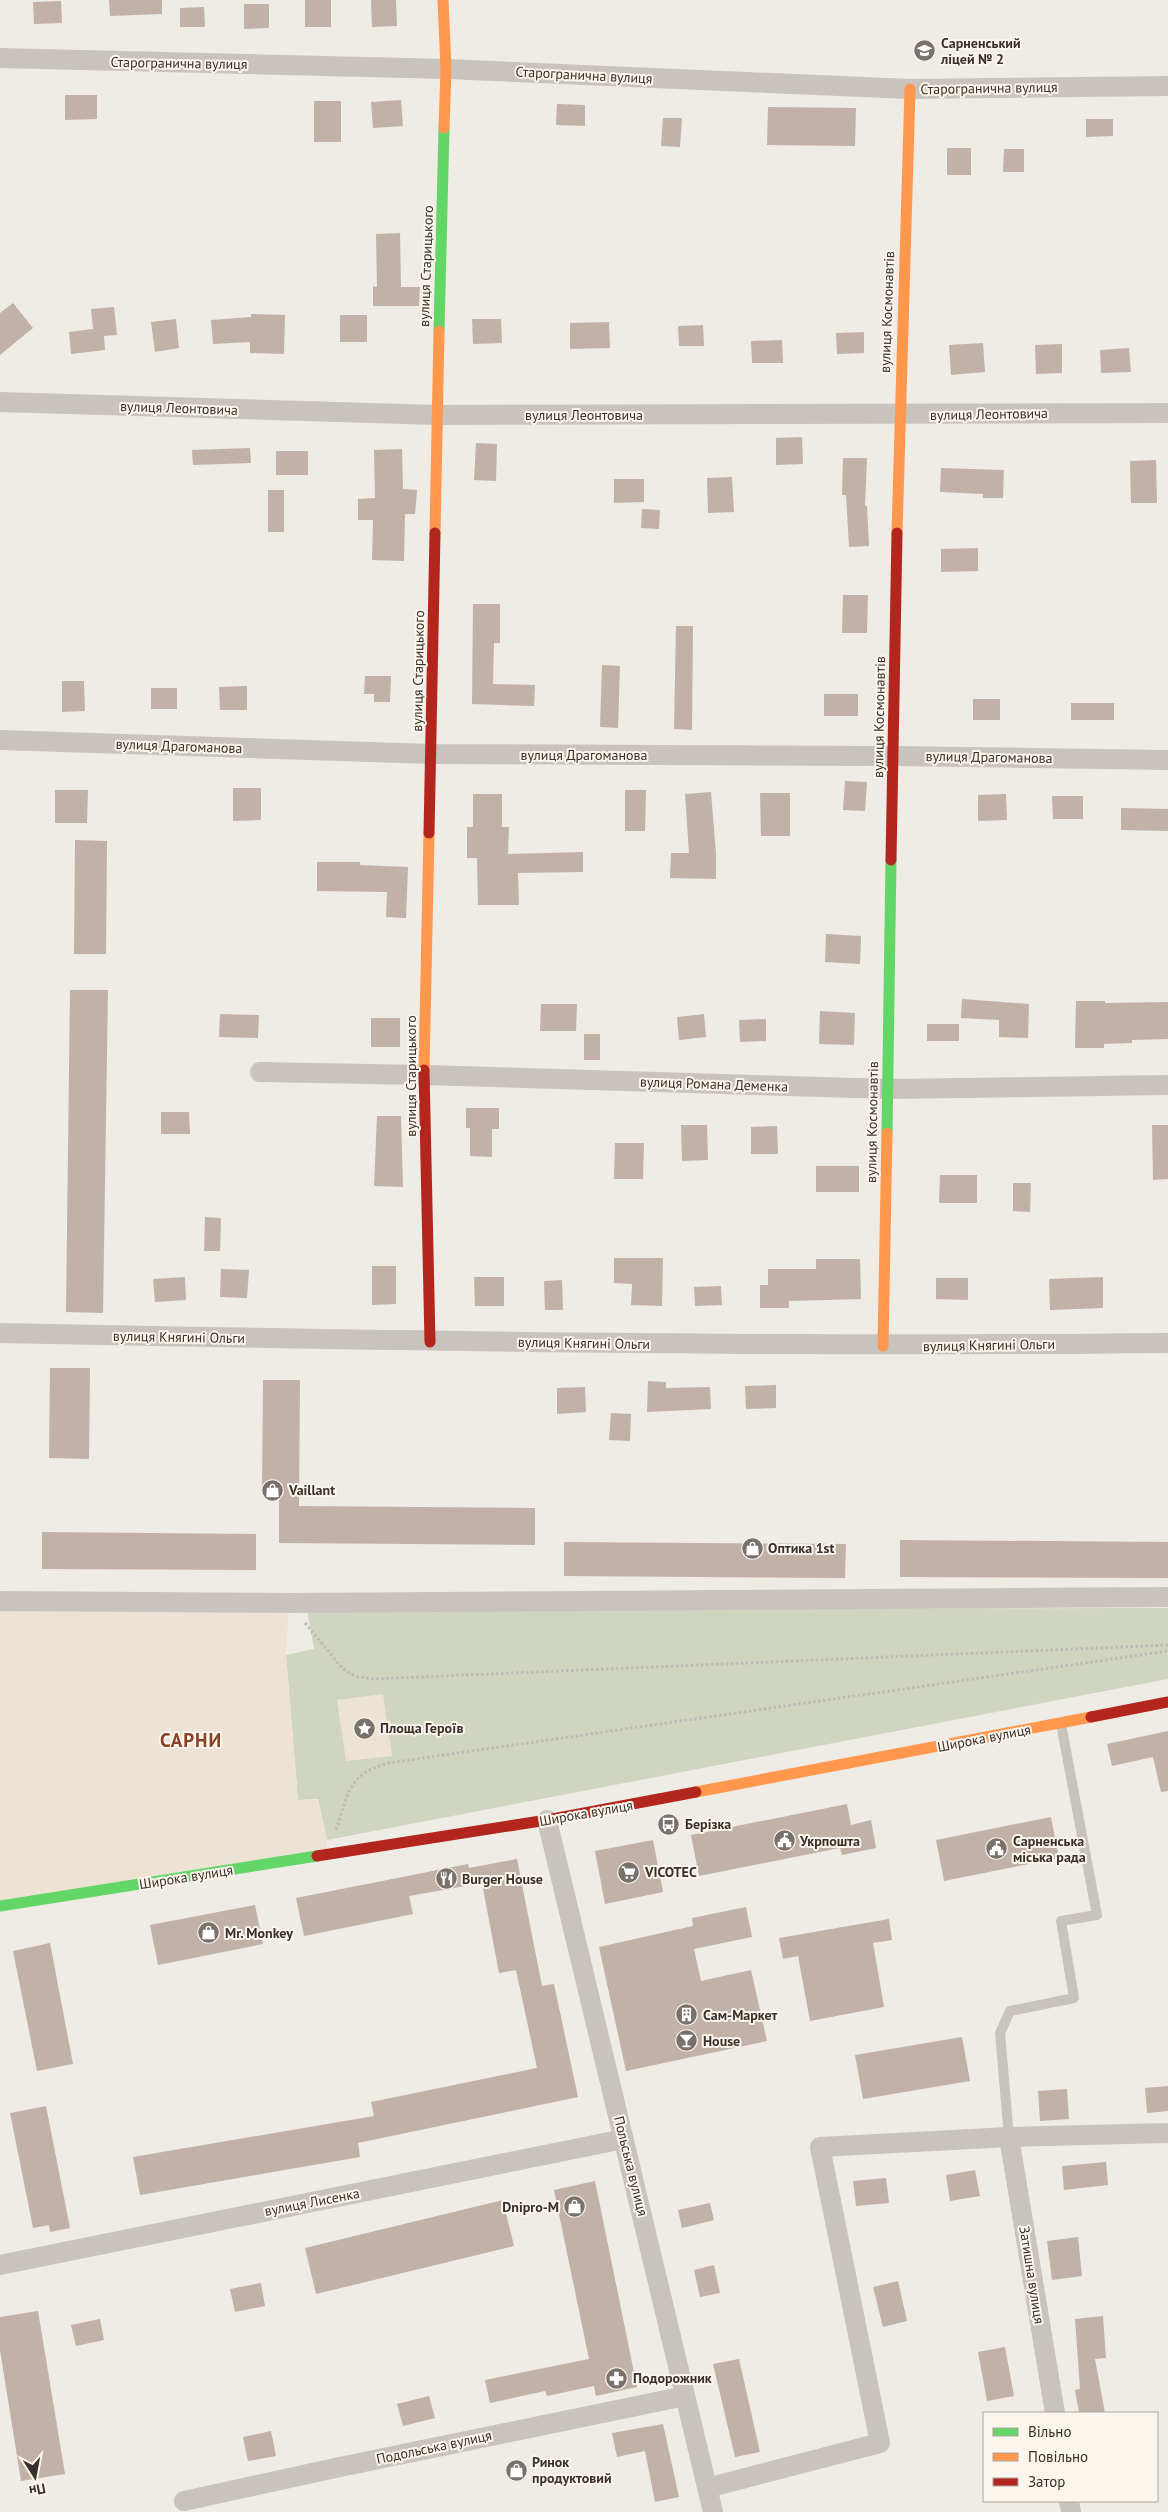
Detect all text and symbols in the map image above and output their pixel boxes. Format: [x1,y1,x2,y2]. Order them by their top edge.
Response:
place label: Сарненський ліцей № 2 [940,34,1021,68]
school or university icon: Сарненський ліцей № 2 [913,39,937,63]
street label: Старогранична вулиця [110,53,248,73]
street label: Старогранична вулиця [515,62,653,88]
street label: Старогранична вулиця [920,78,1058,98]
street label: вулиця Старицького [415,205,437,327]
street label: вулиця Космонавтів [876,251,898,373]
street label: вулиця Леонтовича [120,397,238,419]
street label: вулиця Леонтовича [930,404,1048,424]
street label: вулиця Леонтовича [525,406,643,424]
street label: вулиця Старицького [408,610,428,732]
street label: вулиця Космонавтів [869,656,889,778]
street label: вулиця Драгоманова [115,735,243,757]
street label: вулиця Драгоманова [521,746,648,764]
street label: вулиця Драгоманова [925,747,1053,767]
street label: вулиця Старицького [402,1015,420,1137]
street label: вулиця Космонавтів [862,1061,882,1183]
street label: вулиця Романа Деменка [640,1072,788,1096]
street label: вулиця Княгині Ольги [113,1327,245,1347]
street label: вулиця Княгині Ольги [518,1333,650,1353]
street label: вулиця Княгині Ольги [923,1335,1055,1355]
shop icon: Vaillant [261,1478,285,1502]
place label: Vaillant [288,1481,335,1499]
shop icon: Оптика 1st [740,1536,764,1560]
place label: Оптика 1st [768,1539,834,1557]
place icon: Площа Героїв [352,1716,376,1740]
place label: Площа Героїв [380,1719,464,1737]
street label: Широка вулиця [936,1720,1032,1756]
district label: САРНИ [160,1728,222,1752]
street label: Широка вулиця [538,1796,634,1830]
bus stop icon: Берізка [657,1812,681,1836]
place label: Берізка [685,1815,731,1833]
public building icon: Укрпошта [772,1829,796,1853]
place label: Укрпошта [799,1832,860,1850]
place label: Сарненська міська рада [1013,1832,1086,1866]
public building icon: Сарненська міська рада [985,1837,1009,1861]
supermarket icon: VICOTEC [617,1860,641,1884]
street label: Широка вулиця [138,1861,234,1893]
place label: VICOTEC [644,1863,697,1881]
restaurant icon: Burger House [434,1867,458,1891]
place label: Burger House [462,1870,543,1888]
shop icon: Mr. Monkey [197,1921,221,1945]
place label: Mr. Monkey [225,1924,293,1942]
building icon: Сам-Маркет [675,2003,699,2027]
place label: Сам-Маркет [703,2006,778,2024]
bar icon: House [675,2029,699,2053]
place label: House [703,2032,740,2050]
street label: Польська вулиця [610,2114,652,2218]
street label: вулиця Лисенка [263,2184,361,2220]
shop icon: Dnipro-M [563,2195,587,2219]
place label: Dnipro-M [502,2198,559,2216]
street label: Затишна вулиця [1015,2225,1049,2325]
pharmacy icon: Подорожник [605,2366,629,2390]
place label: Подорожник [633,2369,712,2387]
legend [983,2412,1158,2502]
text: Вільно [1028,2422,1071,2441]
street label: Подольська вулиця [375,2426,493,2468]
text: Повільно [1028,2447,1088,2466]
north arrow [10,2452,60,2502]
place label: Ринок продуктовий [532,2453,612,2487]
shop icon: Ринок продуктовий [504,2458,528,2482]
text: Затор [1028,2472,1065,2491]
text: Пн [28,2479,47,2500]

